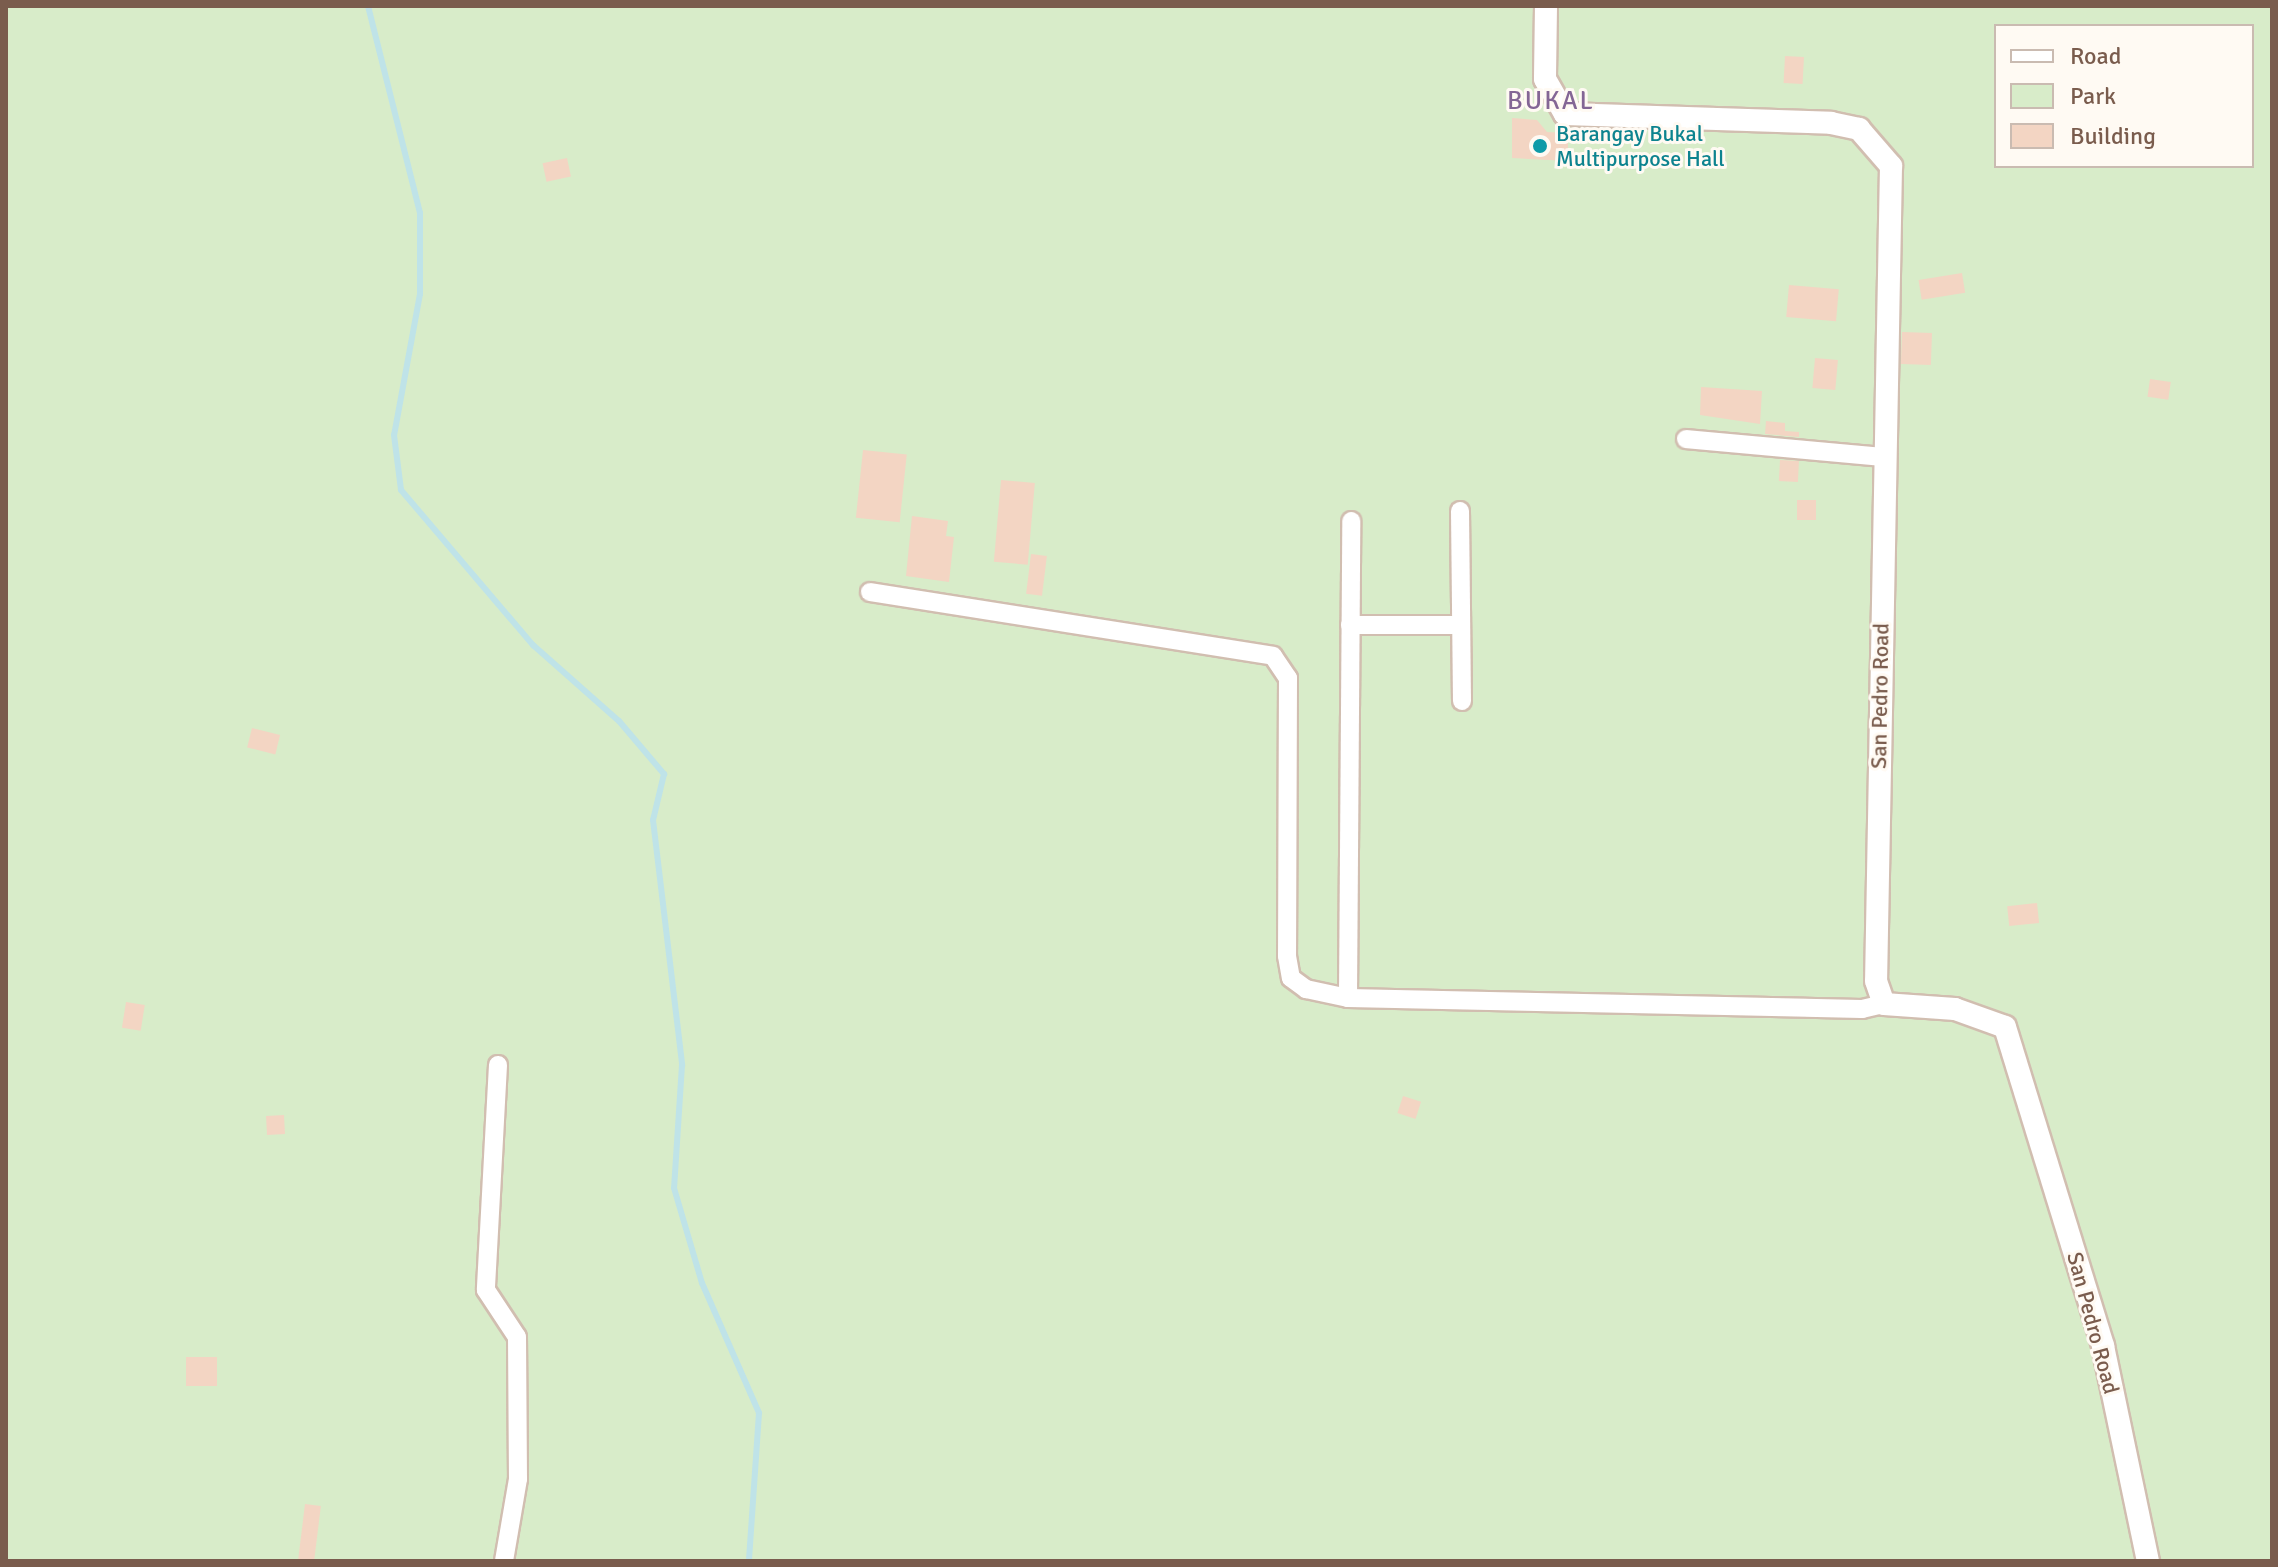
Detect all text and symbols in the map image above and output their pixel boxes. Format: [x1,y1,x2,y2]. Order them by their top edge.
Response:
legend [1994,24,2254,168]
text: Road [2070,41,2121,71]
text: Park [2070,81,2116,111]
district label: BUKAL [1507,86,1595,118]
place label: Barangay Bukal Multipurpose Hall [1556,120,1725,172]
text: Building [2070,121,2156,151]
marker: Barangay Bukal Multipurpose Hall [1531,137,1549,155]
street label: San Pedro Road [1866,623,1894,769]
street label: San Pedro Road [2061,1249,2125,1397]

